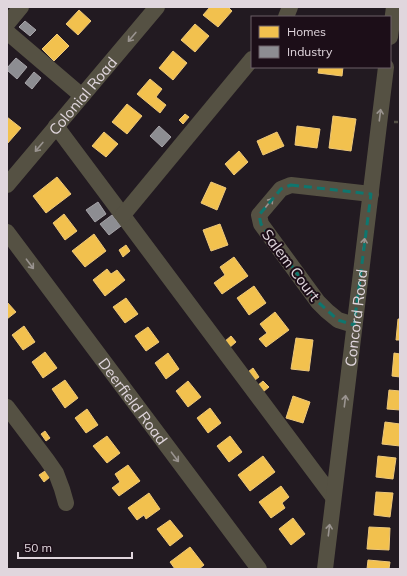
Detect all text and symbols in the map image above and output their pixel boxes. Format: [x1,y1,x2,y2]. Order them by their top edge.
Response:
legend [251,16,391,68]
text: Homes [287,24,326,39]
one-way arrow [128,31,137,42]
text: Industry [287,44,333,59]
street label: Colonial Road [44,53,121,138]
one-way arrow [377,109,384,122]
one-way arrow [35,141,44,152]
one-way arrow [264,198,273,209]
street label: Salem Court [258,225,324,305]
one-way arrow [361,238,368,251]
one-way arrow [26,258,35,269]
street label: Concord Road [340,268,371,368]
street label: Deerfield Road [95,354,172,448]
one-way arrow [341,395,349,408]
one-way arrow [171,452,180,463]
one-way arrow [326,524,333,537]
scale bar [18,534,132,560]
text: 50 m [24,540,52,555]

